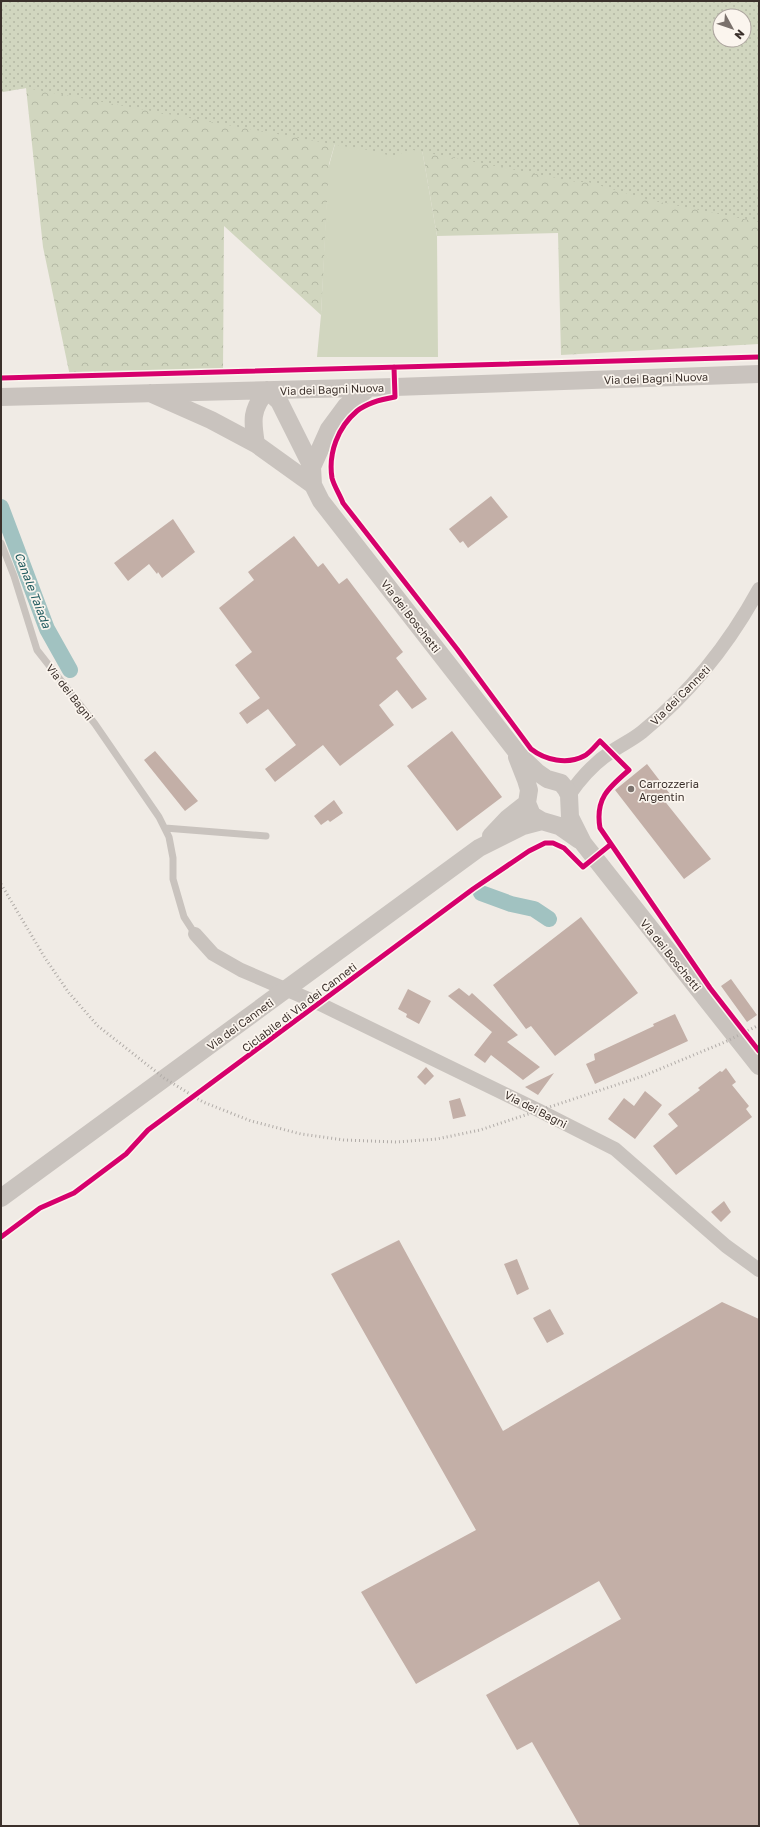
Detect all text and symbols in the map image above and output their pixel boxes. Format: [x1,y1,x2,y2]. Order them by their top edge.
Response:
north arrow [712,8,752,48]
text: N [732,27,748,42]
street label: Via dei Bagni Nuova [604,370,708,386]
street label: Via dei Bagni Nuova [280,381,384,397]
water label: Canale Taiada [12,550,55,631]
street label: Via dei Boschetti [379,577,443,655]
street label: Via dei Bagni [44,661,96,723]
street label: Via dei Canneti [647,662,713,728]
place label: Carrozzeria Argentin [639,777,699,803]
marker: Carrozzeria Argentin [626,784,636,794]
street label: Via dei Boschetti [638,916,704,994]
street label: Ciclabile di Via dei Canneti [239,960,359,1054]
street label: Via dei Canneti [204,995,276,1053]
street label: Via dei Bagni [503,1088,569,1130]

